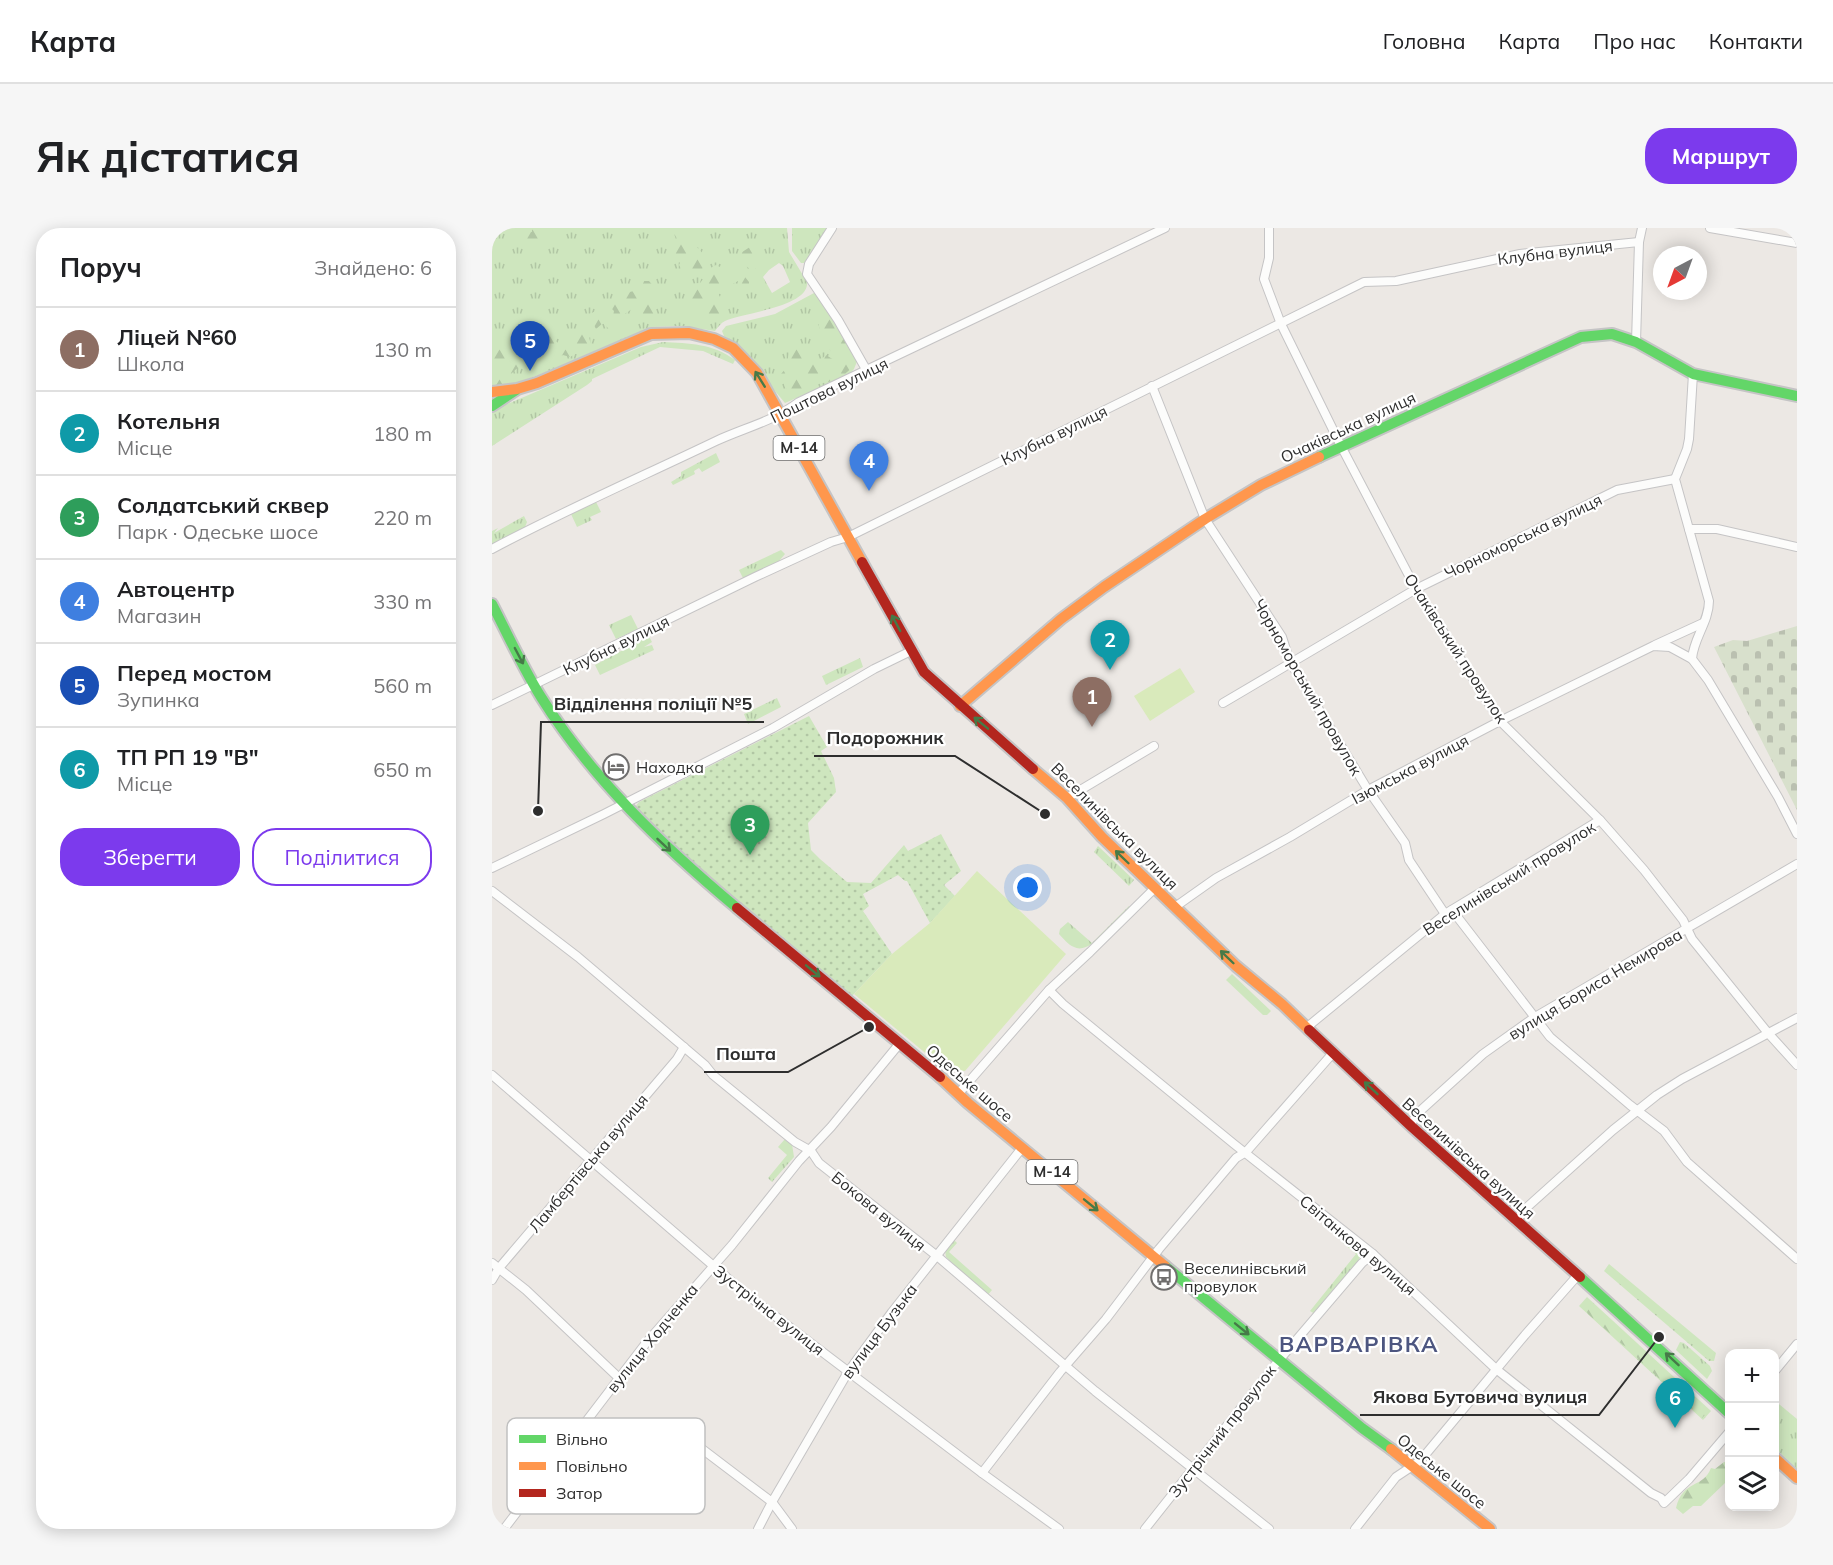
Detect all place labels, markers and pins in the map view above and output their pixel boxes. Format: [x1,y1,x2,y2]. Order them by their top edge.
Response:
pin: 5 [510,322,549,371]
pin: 4 [850,442,889,491]
pin: 2 [1090,620,1130,670]
pin: 1 [1072,678,1112,727]
callout: Відділення поліції №5 [541,686,764,722]
callout: Подорожник [814,720,955,756]
hotel icon: Находка [601,752,631,782]
place label: Находка [636,757,704,777]
pin: 3 [730,806,770,855]
callout: Пошта [704,1036,788,1072]
place label: Веселинівський провулок [1184,1258,1307,1296]
bus stop icon: Веселинівський провулок [1149,1262,1179,1292]
pin: 6 [1656,1378,1694,1428]
callout: Якова Бутовича вулиця [1360,1379,1599,1415]

